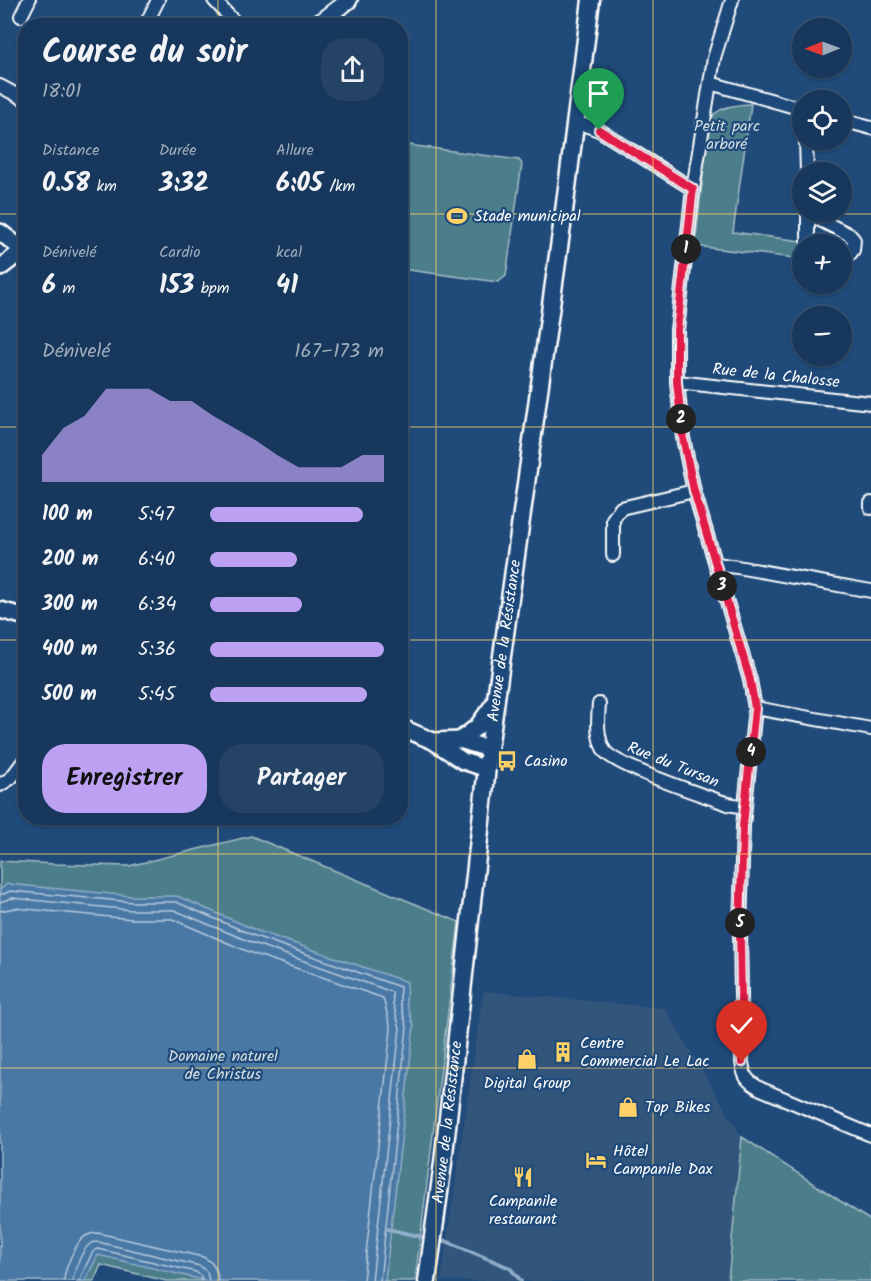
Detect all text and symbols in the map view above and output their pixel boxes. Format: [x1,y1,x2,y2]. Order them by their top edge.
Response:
north arrow [792,18,852,78]
map controls [792,18,852,366]
text: Course du soir [42,27,247,80]
button: share [321,38,384,101]
pin [573,68,624,130]
text: 18:01 [42,76,82,108]
icon: arrive [582,77,615,110]
button: locate [792,90,852,150]
park label: Petit parc arboré [694,114,760,157]
text: Distance [42,138,100,163]
text: Durée [159,138,197,163]
text: Allure [276,138,314,163]
button: layers [792,162,852,222]
text: 0.58 [42,163,90,205]
text: 3:32 [159,163,209,205]
text: 6:05 [276,163,323,205]
text: km [90,174,117,199]
text: /km [323,174,355,199]
sports icon: Stade municipal [445,204,469,228]
place label: Stade municipal [474,204,581,229]
pin: 1 [671,234,701,264]
button: + [792,234,852,294]
text: 1 [684,236,688,261]
text: Dénivelé [42,240,97,265]
text: Cardio [159,240,200,265]
text: kcal [276,240,302,265]
text: 6 [42,265,56,307]
text: 153 [159,265,194,307]
text: 41 [276,265,298,307]
text: m [56,276,75,301]
text: bpm [194,276,229,301]
button: − [792,306,852,366]
text: Dénivelé [42,336,110,368]
text: 167–173 m [294,336,384,368]
street label: Rue de la Chalosse [711,357,841,395]
pin: 2 [666,404,696,434]
text: 2 [676,406,686,431]
text: 100 m [42,499,93,531]
text: 5:47 [138,499,174,531]
text: 200 m [42,544,98,576]
text: 6:40 [138,544,175,576]
street label: Avenue de la Résistance [480,558,528,723]
pin: 3 [707,571,737,601]
text: 3 [718,573,726,598]
text: 300 m [42,589,98,621]
text: 6:34 [138,589,176,621]
text: 400 m [42,634,98,666]
text: 5:36 [138,634,176,666]
text: 500 m [42,679,97,711]
text: 5:45 [138,679,175,711]
street label: Rue du Tursan [623,735,723,795]
pin: 4 [736,737,766,767]
text: 4 [747,739,755,764]
button: Enregistrer [42,744,207,813]
button: Partager [219,744,384,813]
bus stop icon: Casino [495,749,519,773]
place label: Casino [524,749,568,774]
pin: 5 [725,908,755,938]
text: 5 [736,910,744,935]
pin [716,1000,767,1062]
icon: check [725,1009,758,1042]
place label: Centre Commercial Le Lac [580,1031,709,1074]
street label: Avenue de la Résistance [425,1040,469,1205]
building icon: Centre Commercial Le Lac [551,1040,575,1064]
park label: Domaine naturel de Christus [168,1044,278,1087]
shop icon: Digital Group [515,1047,539,1071]
place label: Digital Group [483,1071,571,1096]
shop icon: Top Bikes [616,1095,640,1119]
place label: Top Bikes [645,1095,711,1120]
place label: Hôtel Campanile Dax [613,1139,714,1182]
hotel icon: Hôtel Campanile Dax [584,1148,608,1172]
restaurant icon: Campanile restaurant [511,1165,535,1189]
place label: Campanile restaurant [489,1189,558,1232]

